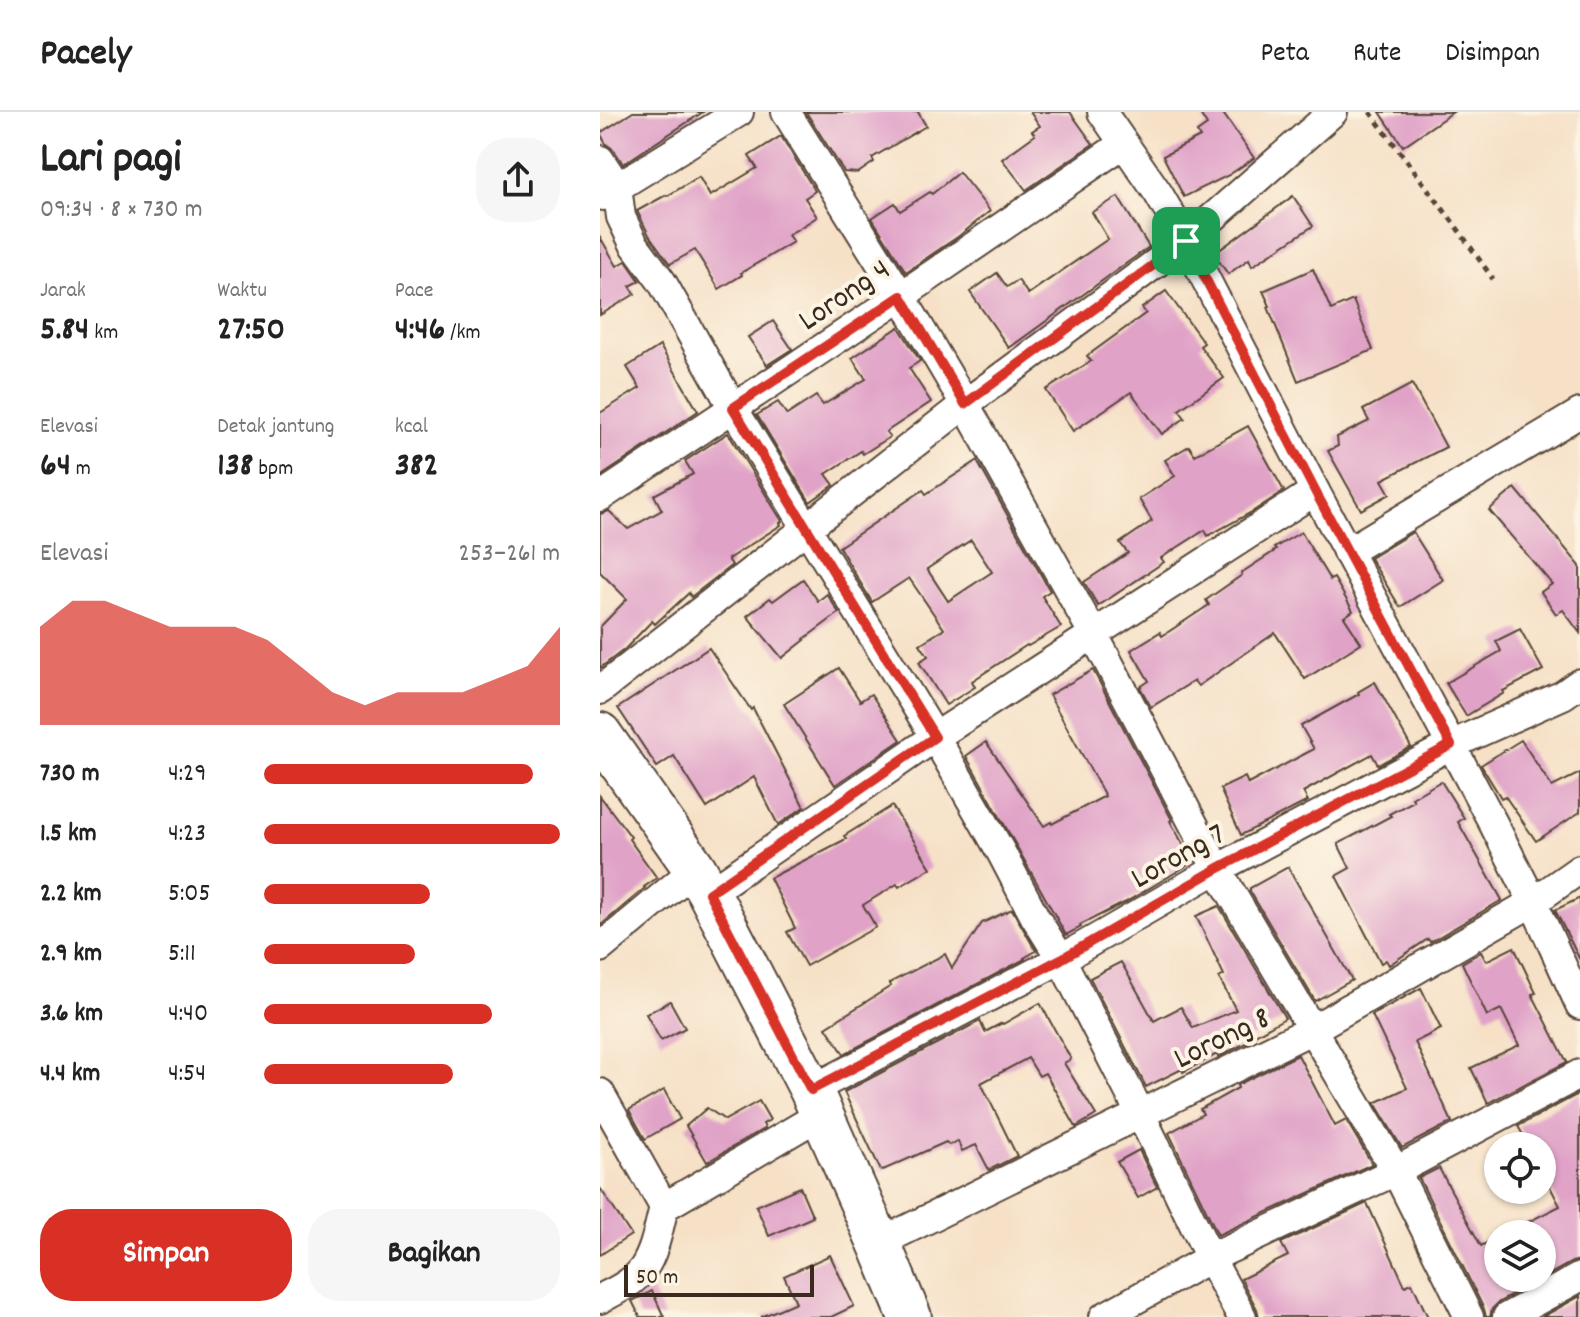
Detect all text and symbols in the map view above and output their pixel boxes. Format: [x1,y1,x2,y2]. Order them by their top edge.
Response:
text: Pacely [40,28,132,83]
text: Peta [1260,35,1309,75]
text: Rute [1353,35,1401,75]
text: Disimpan [1445,35,1540,75]
text: Lari pagi [40,130,181,193]
button: share [476,138,560,222]
text: 09:34 · 8 × 730 m [40,192,203,229]
pin [1152,207,1220,275]
icon: arrive [1164,219,1208,263]
street label: Lorong 4 [790,249,901,345]
text: Jarak [40,276,86,307]
text: Waktu [217,276,267,307]
text: Pace [395,276,434,307]
text: 5.84 [40,307,89,356]
text: 27:50 [217,307,285,356]
text: 4:46 [395,307,445,356]
text: km [89,318,118,349]
text: /km [445,318,481,349]
text: Elevasi [40,412,98,443]
text: Detak jantung [217,412,335,443]
text: kcal [395,412,428,443]
text: 64 [40,443,71,492]
text: 138 [217,443,254,492]
text: 382 [395,443,438,492]
text: m [71,454,91,485]
text: bpm [254,454,293,485]
text: Elevasi [40,536,108,573]
text: 253–261 m [459,536,560,573]
text: 730 m [40,756,100,793]
text: 4:29 [168,756,206,793]
street label: Lorong 7 [1124,814,1235,903]
text: 1.5 km [40,816,97,853]
text: 4:23 [168,816,206,853]
text: 2.2 km [40,876,102,913]
text: 5:05 [168,876,211,913]
text: 2.9 km [40,936,102,973]
text: 5:11 [168,936,196,973]
text: 3.6 km [40,996,103,1033]
text: 4:40 [168,996,208,1033]
street label: Lorong 8 [1167,997,1279,1084]
text: 4.4 km [40,1056,100,1093]
text: 4:54 [168,1056,206,1093]
map controls [1484,1132,1556,1292]
button: locate [1484,1132,1556,1204]
button: Simpan [40,1209,292,1301]
button: Bagikan [308,1209,560,1301]
button: layers [1484,1220,1556,1292]
scale bar [624,1261,814,1297]
text: 50 m [636,1263,678,1294]

